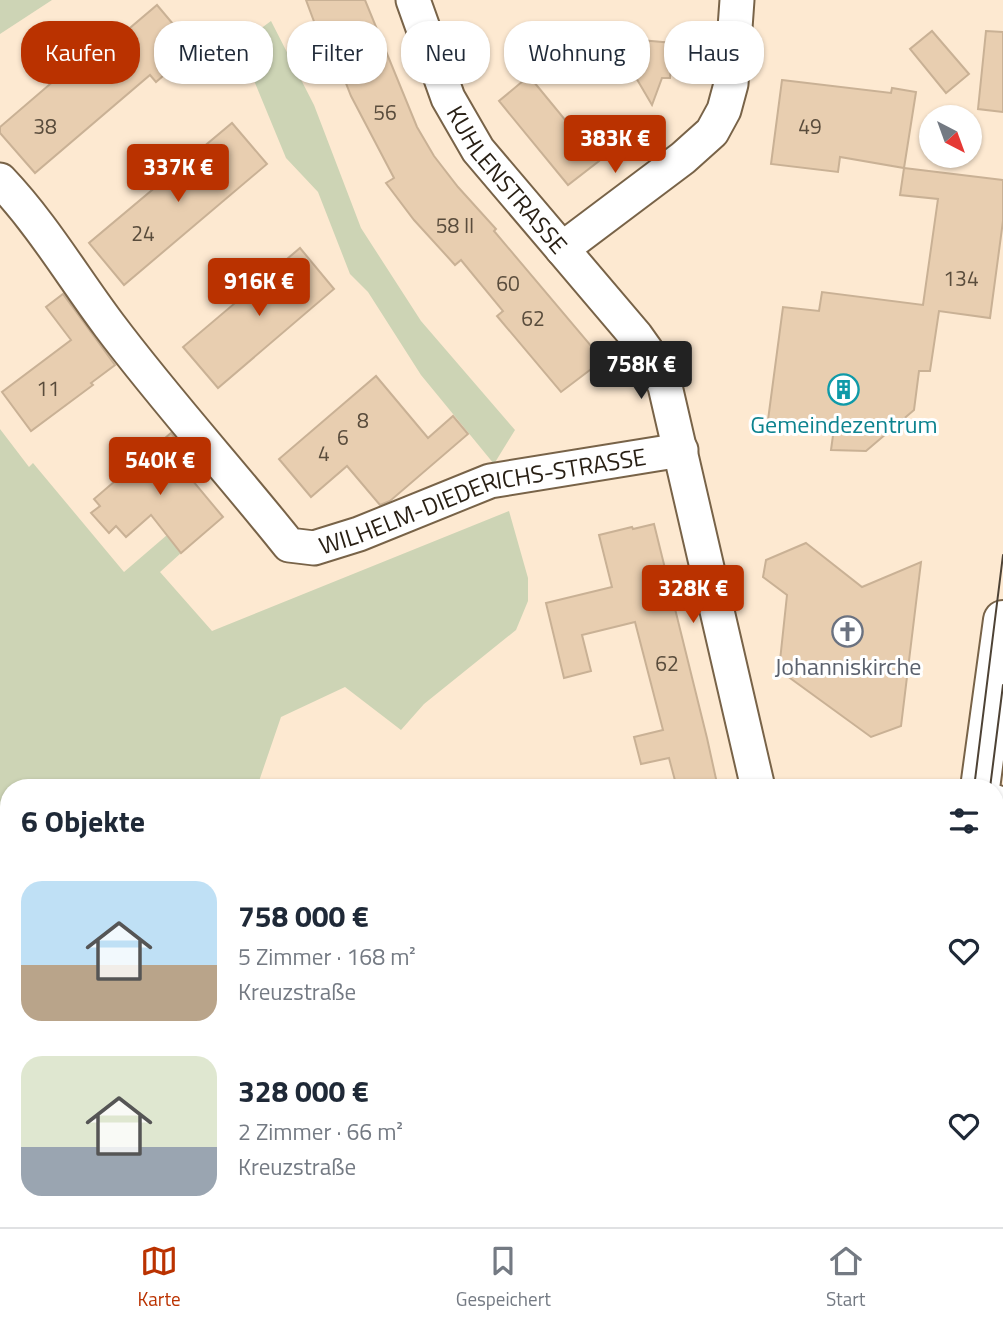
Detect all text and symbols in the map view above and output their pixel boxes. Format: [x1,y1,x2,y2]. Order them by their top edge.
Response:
chip: Kaufen [21,21,140,84]
chip: Mieten [154,21,273,84]
chip: Filter [287,21,387,84]
chip: Neu [401,21,490,84]
chip: Wohnung [504,21,650,84]
chip: Haus [664,21,764,84]
house number: 56 [373,96,397,128]
street label: KUHLENSTRASSE [438,98,576,261]
north arrow [919,105,982,168]
map controls [919,105,982,168]
house number: 38 [33,110,57,142]
house number: 49 [798,110,822,142]
pin: 383K € [558,116,672,175]
text: 383K € [580,120,650,155]
pin: 337K € [121,144,235,204]
text: 337K € [143,149,213,184]
house number: 58 II [436,209,474,241]
house number: 24 [131,217,155,249]
pin: 916K € [202,258,316,318]
house number: 134 [943,262,979,294]
text: 916K € [224,263,294,298]
house number: 60 [496,267,520,299]
house number: 62 [521,302,545,334]
pin: 758K € [584,342,698,401]
text: 758K € [606,346,676,381]
house number: 11 [36,372,60,404]
building icon: Gemeindezentrum [827,373,861,407]
house number: 8 [357,404,369,436]
place label: Gemeindezentrum [750,406,938,442]
house number: 6 [337,421,349,453]
house number: 4 [318,437,330,469]
pin: 540K € [103,438,217,497]
street label: WILHELM-DIEDERICHS-STRASSE [314,438,649,563]
text: 540K € [125,442,195,477]
pin: 328K € [636,566,750,625]
text: 328K € [658,570,728,605]
church icon: Johanniskirche [831,615,865,649]
house number: 62 [655,647,679,679]
place label: Johanniskirche [775,648,921,684]
text: 6 Objekte [21,798,145,844]
icon: filters [945,802,983,840]
text: 758 000 € [238,893,369,939]
icon: home [77,909,161,993]
icon: heart [945,932,983,970]
text: 5 Zimmer · 168 m² [238,939,416,974]
text: Kreuzstraße [238,974,356,1009]
text: 328 000 € [238,1068,369,1114]
icon: home [77,1084,161,1168]
icon: heart [945,1107,983,1145]
text: 2 Zimmer · 66 m² [238,1114,403,1149]
text: Kreuzstraße [238,1149,356,1184]
tab: Karte [138,1242,181,1313]
tab: Gespeichert [456,1242,551,1313]
tab: Start [826,1242,865,1313]

